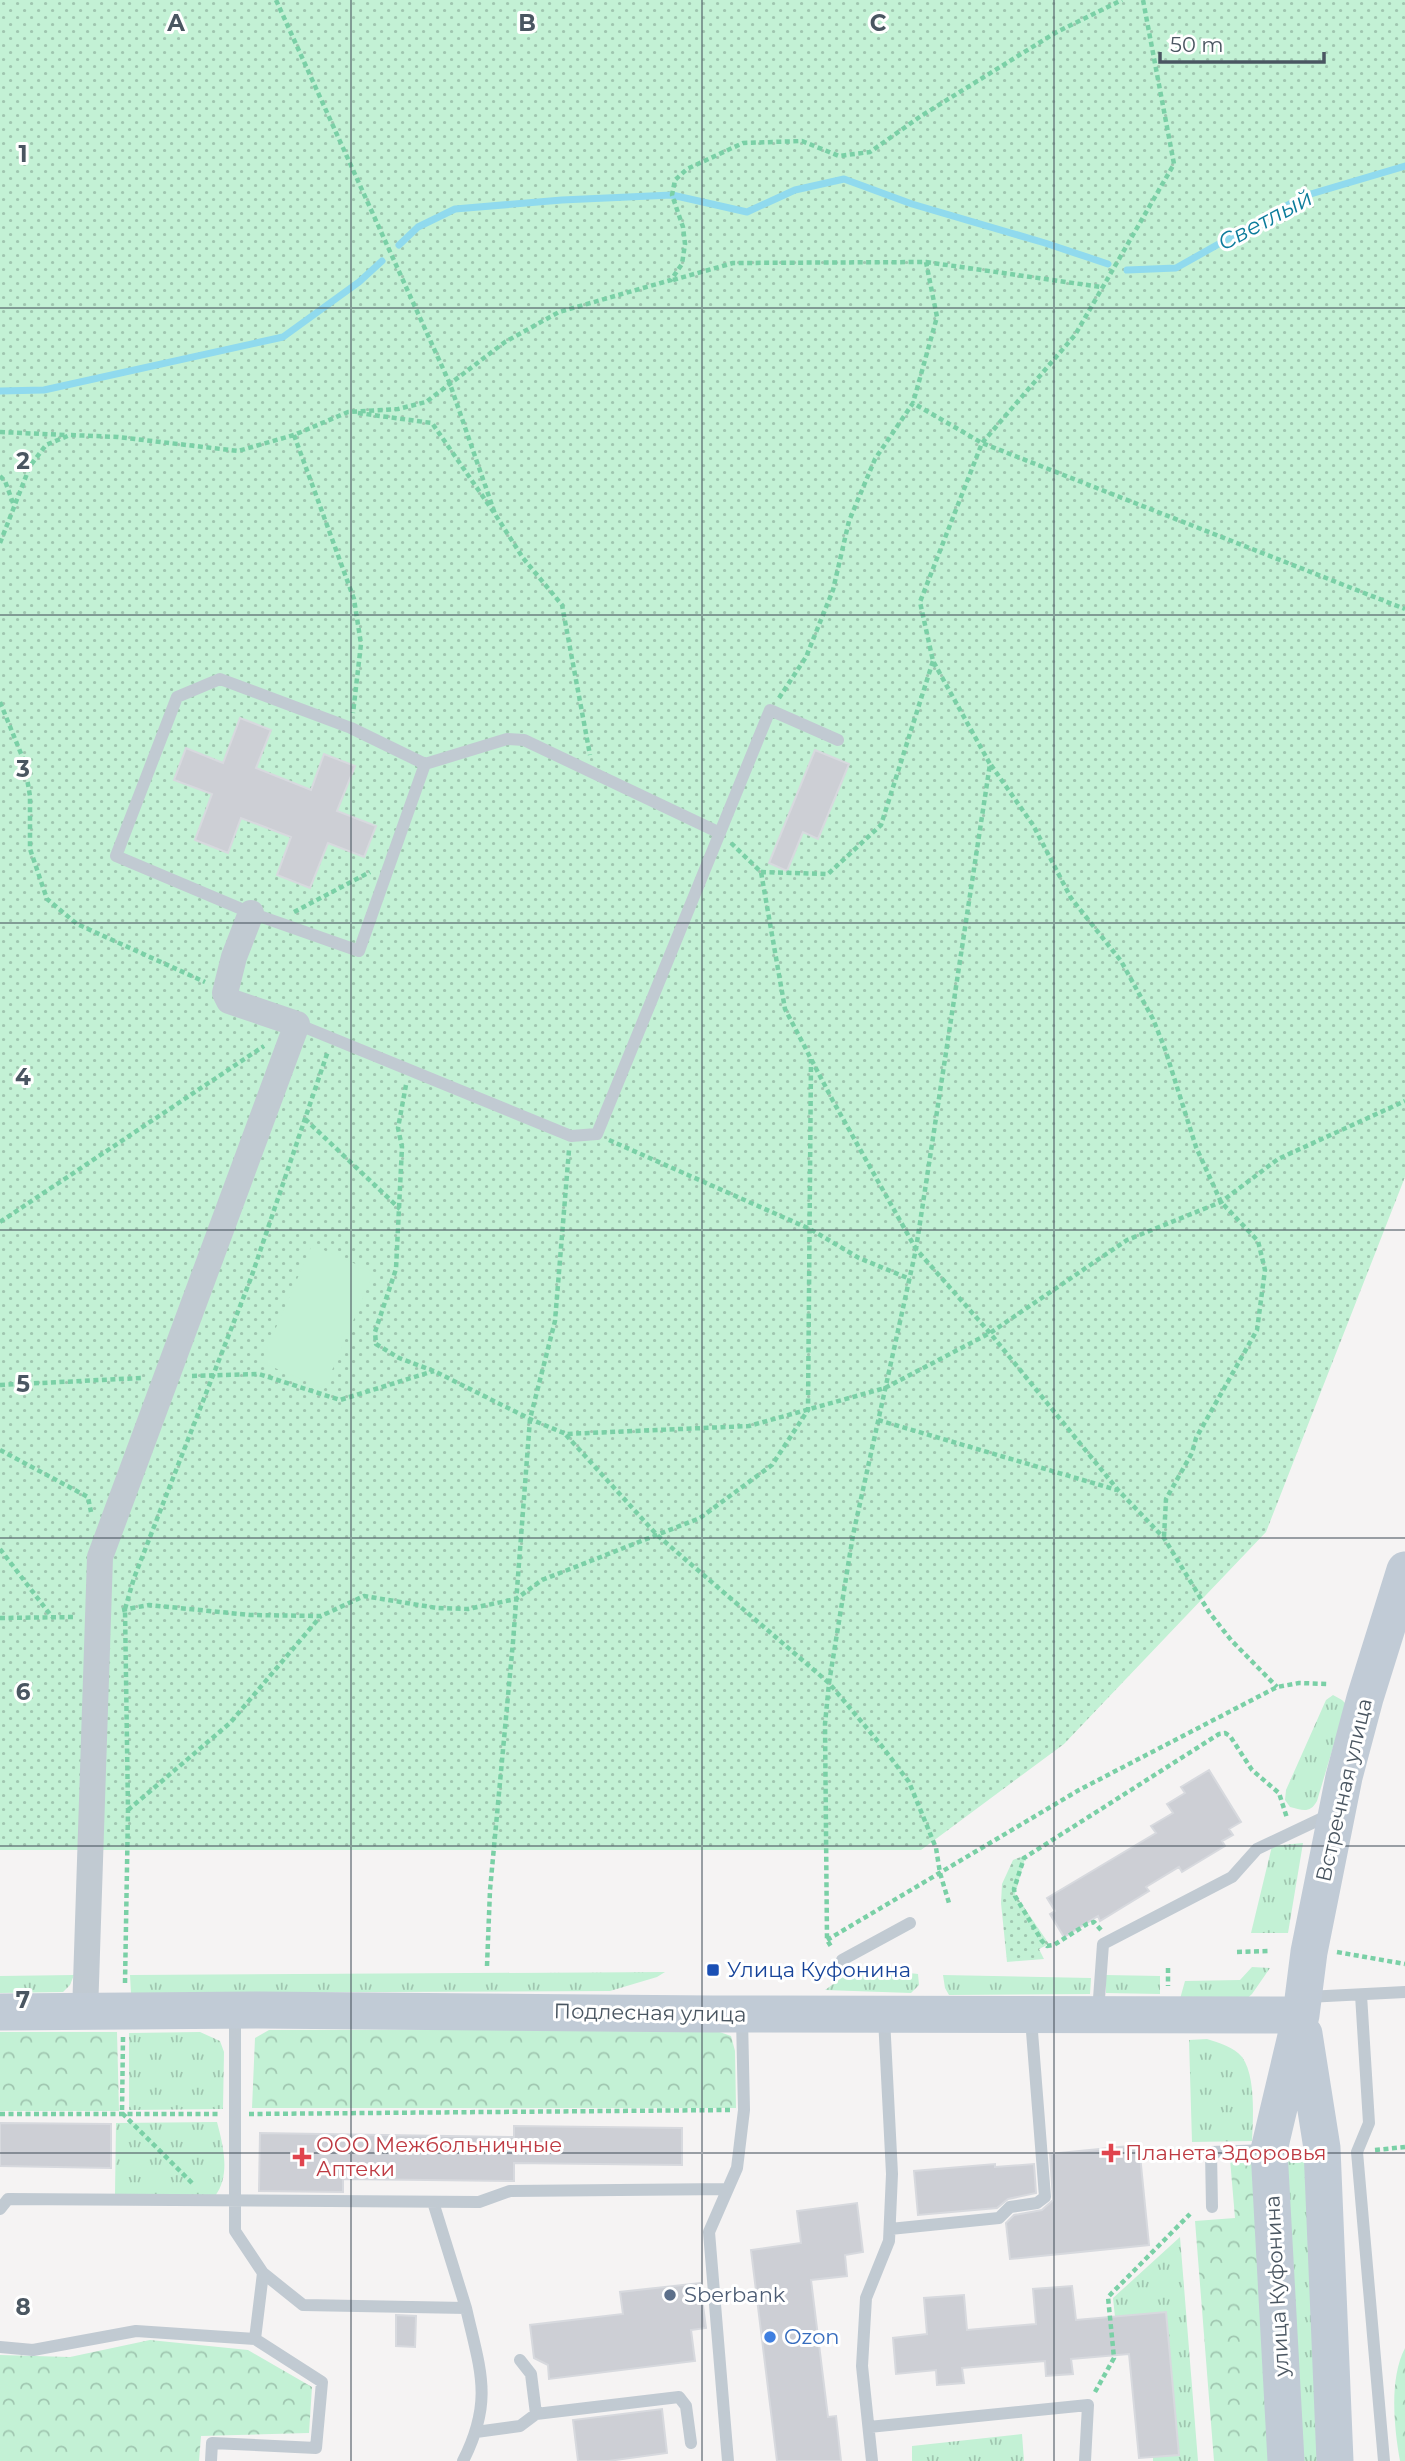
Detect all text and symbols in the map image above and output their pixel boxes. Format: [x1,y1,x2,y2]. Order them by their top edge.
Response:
text: A [166,9,185,37]
text: B [518,9,536,37]
text: C [870,9,887,37]
scale bar [1160,21,1324,65]
text: 50 m [1170,32,1224,57]
text: 1 [18,140,28,168]
water label: Светлый [1213,183,1317,257]
text: 2 [16,447,30,475]
text: 3 [15,755,30,783]
text: 4 [15,1063,31,1091]
text: 5 [16,1370,30,1398]
text: 6 [16,1678,31,1706]
street label: Встречная улица [1310,1696,1377,1884]
place label: Улица Куфонина [727,1957,911,1982]
marker: Улица Куфонина [705,1962,721,1978]
text: 7 [16,1986,30,2014]
street label: Подлесная улица [554,1998,747,2027]
place label: ООО Межбольничные Аптеки [316,2132,562,2181]
place label: Планета Здоровья [1125,2140,1327,2165]
marker: Планета Здоровья [1103,2145,1119,2161]
marker: ООО Межбольничные Аптеки [294,2149,310,2165]
street label: улица Куфонина [1259,2195,1294,2378]
place label: Sberbank [684,2282,786,2307]
marker: Sberbank [662,2287,678,2303]
text: 8 [15,2293,31,2321]
place label: Ozon [784,2324,840,2349]
marker: Ozon [762,2329,778,2345]

